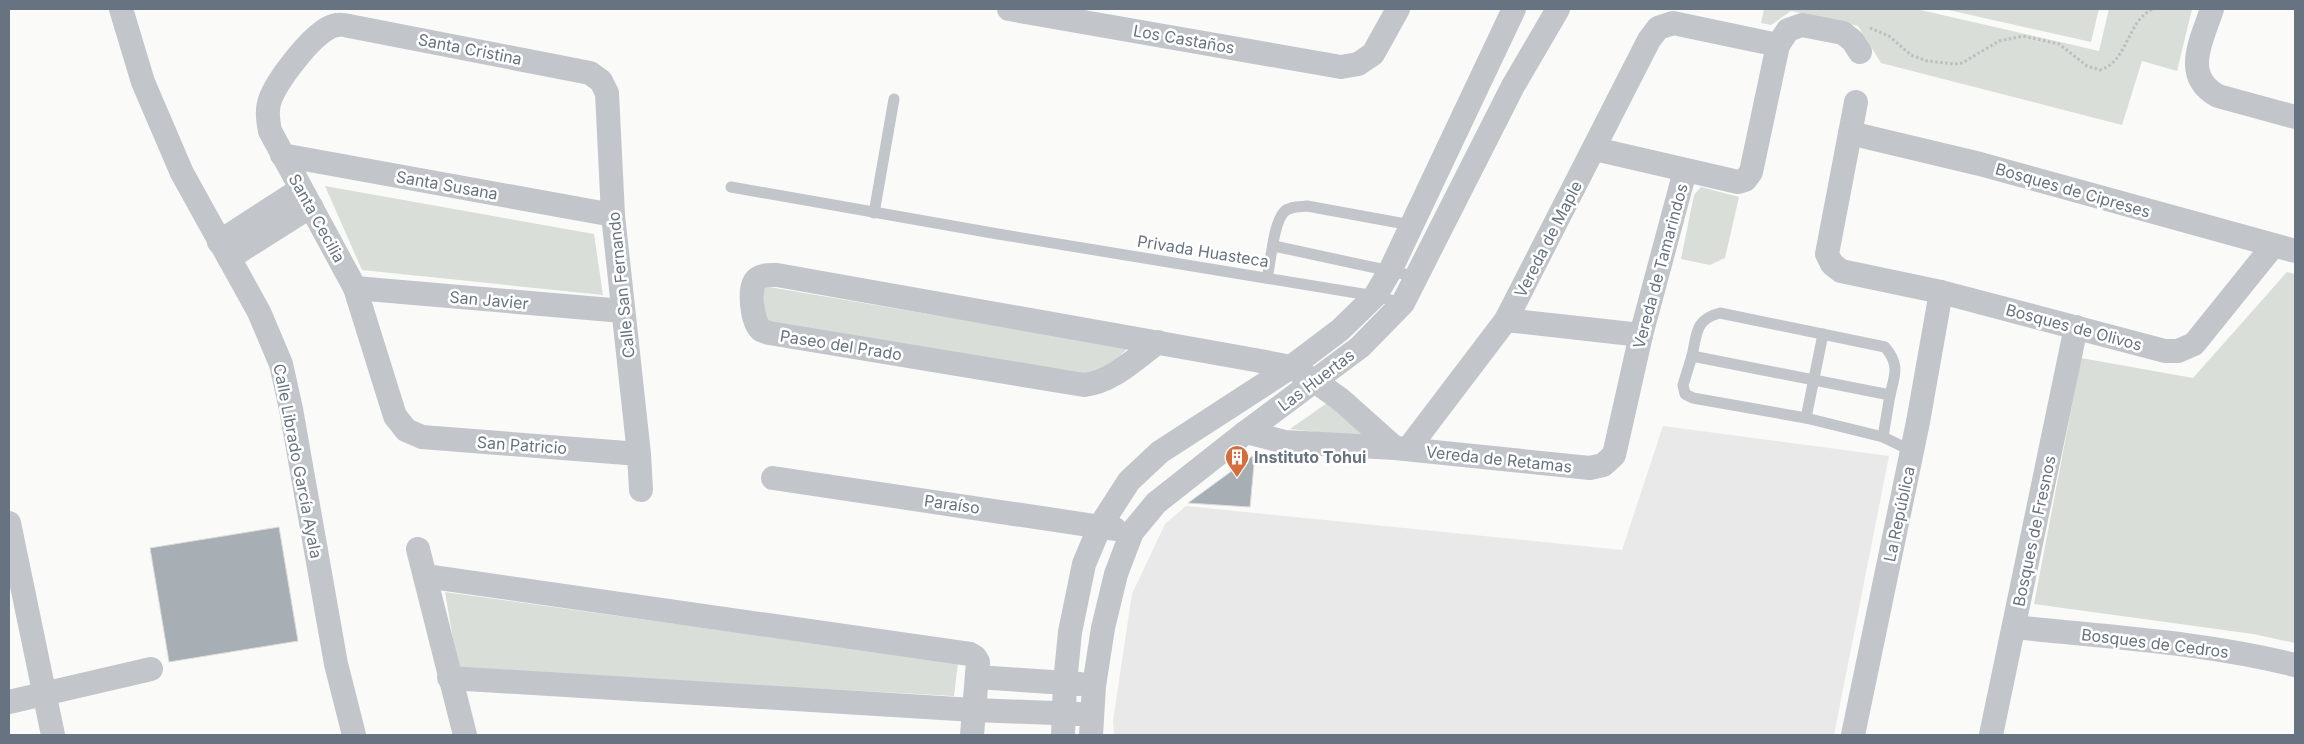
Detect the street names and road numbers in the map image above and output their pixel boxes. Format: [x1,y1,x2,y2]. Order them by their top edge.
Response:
street label: Los Castaños [1132,20,1236,58]
street label: Santa Cristina [416,29,524,69]
street label: Bosques de Cipreses [1993,158,2153,222]
street label: Santa Susana [394,166,500,204]
street label: Santa Cecilia [284,170,350,266]
street label: Vereda de Maple [1510,177,1586,301]
street label: Vereda de Tamarindos [1628,181,1692,351]
street label: Calle San Fernando [603,211,639,359]
street label: Privada Huasteca [1136,231,1270,271]
street label: San Javier [449,287,529,313]
street label: Bosques de Olivos [2004,299,2144,355]
street label: Paseo del Prado [779,325,903,365]
street label: Las Huertas [1274,345,1358,415]
street label: Calle Librado García Ayala [269,362,327,560]
street label: San Patricio [476,432,568,458]
street label: Vereda de Retamas [1425,441,1573,477]
street label: Bosques de Fresnos [2008,454,2060,608]
street label: La República [1879,464,1919,564]
street label: Paraíso [923,490,981,518]
street label: Bosques de Cedros [2080,624,2230,662]

